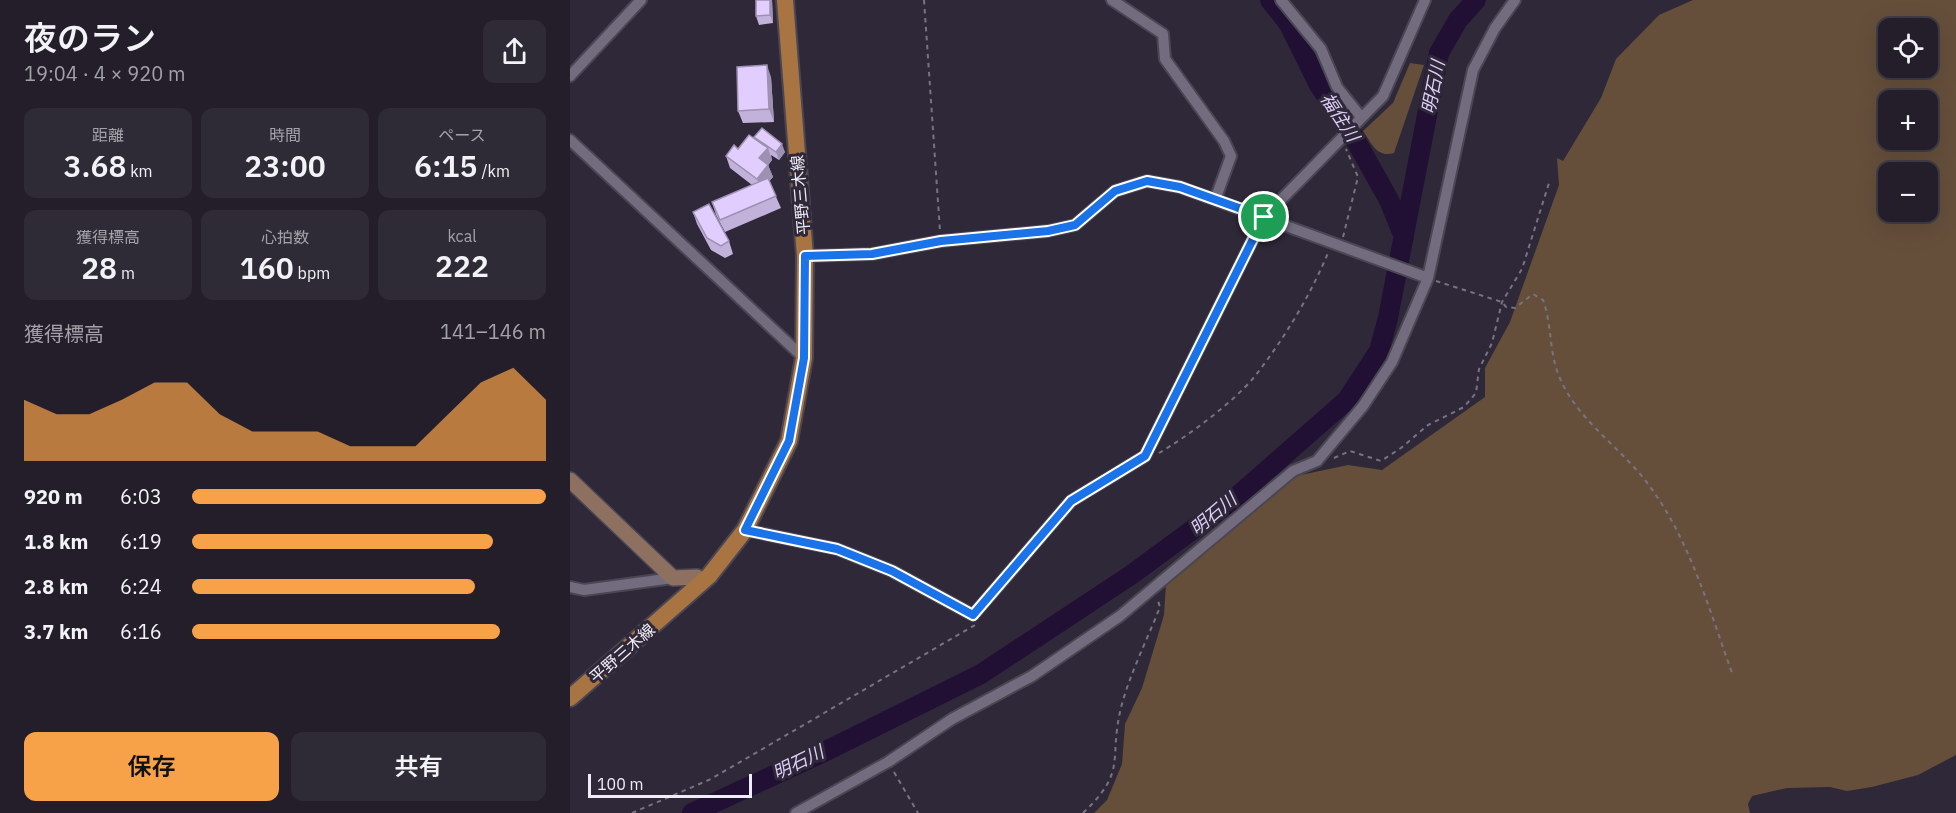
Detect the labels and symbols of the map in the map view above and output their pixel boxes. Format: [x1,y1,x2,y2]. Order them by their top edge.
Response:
water label: 明石川 [1417,56,1450,116]
water label: 福住川 [1316,88,1365,148]
street label: 平野三木線 [787,154,813,236]
pin [1238,191,1289,242]
water label: 明石川 [1185,487,1243,540]
street label: 平野三木線 [585,619,659,687]
water label: 明石川 [769,739,829,784]
scale bar [588,771,752,798]

